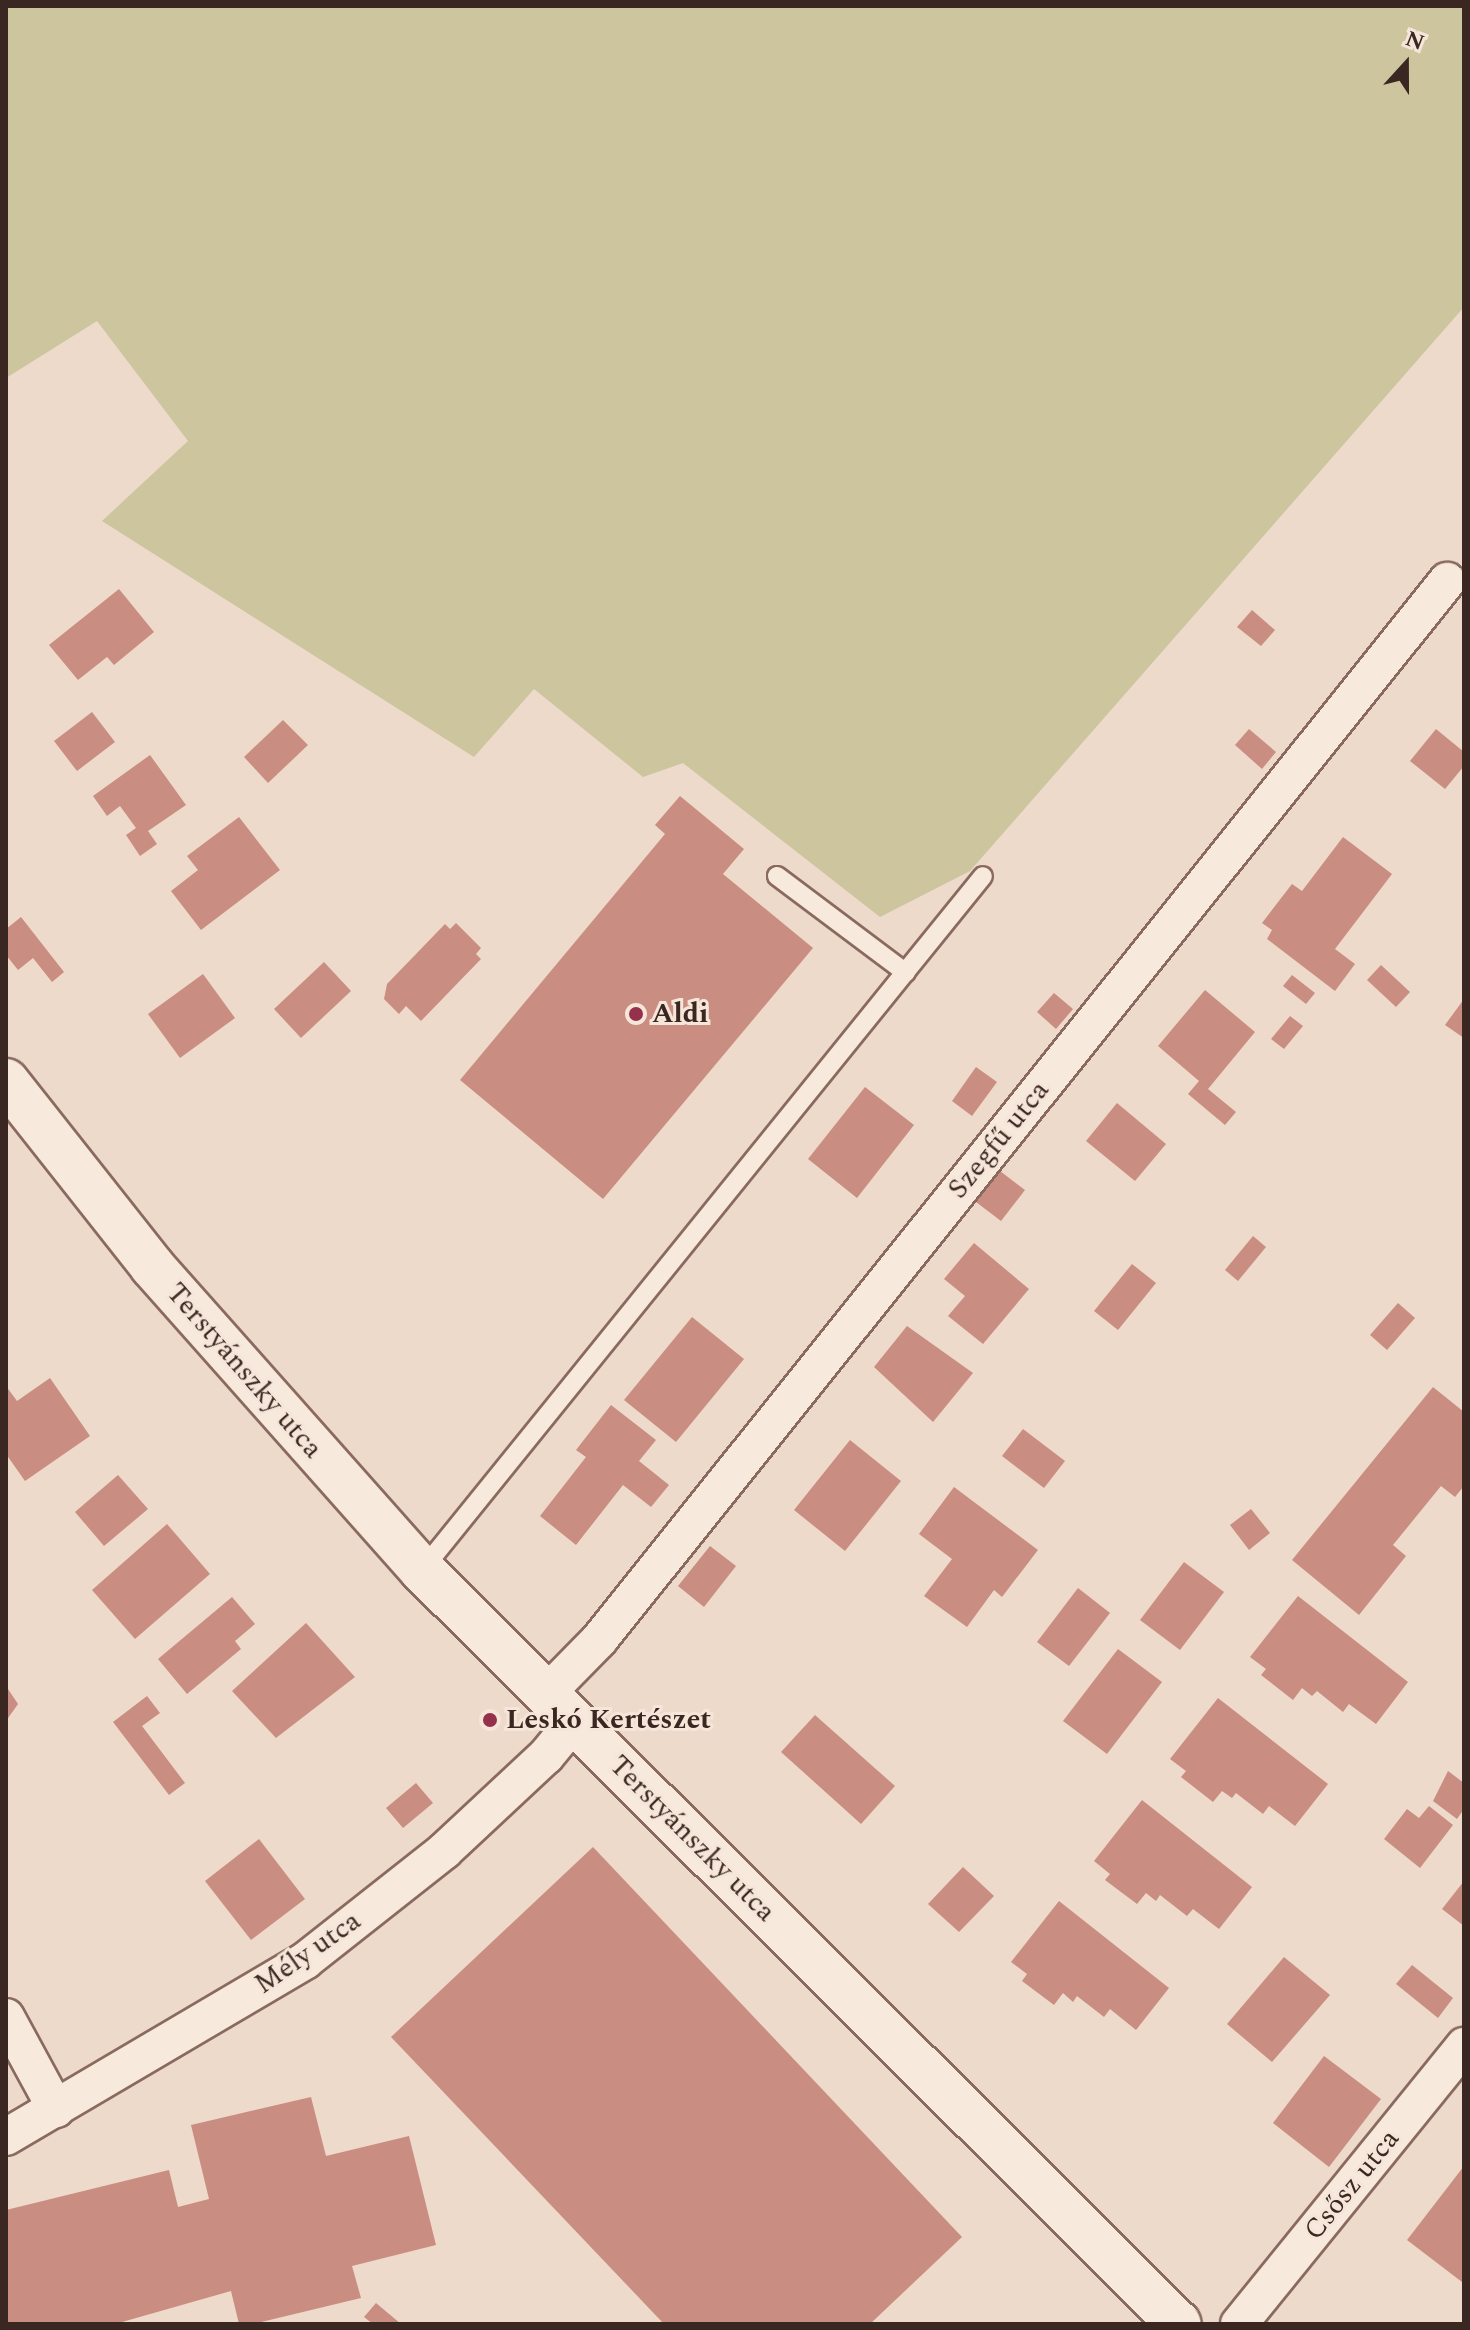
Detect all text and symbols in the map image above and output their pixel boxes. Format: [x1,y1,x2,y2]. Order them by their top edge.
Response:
text: N [1400,23,1429,60]
north arrow [1366,24,1446,104]
place label: Aldi [652,997,708,1031]
marker: Aldi [627,1005,645,1023]
street label: Szegfű utca [941,1074,1057,1206]
street label: Terstyánszky utca [159,1277,329,1465]
place label: Leskó Kertészet [506,1703,711,1737]
marker: Leskó Kertészet [481,1711,499,1729]
street label: Terstyánszky utca [602,1749,782,1929]
street label: Mély utca [248,1904,368,2002]
street label: Csősz utca [1297,2123,1407,2247]

